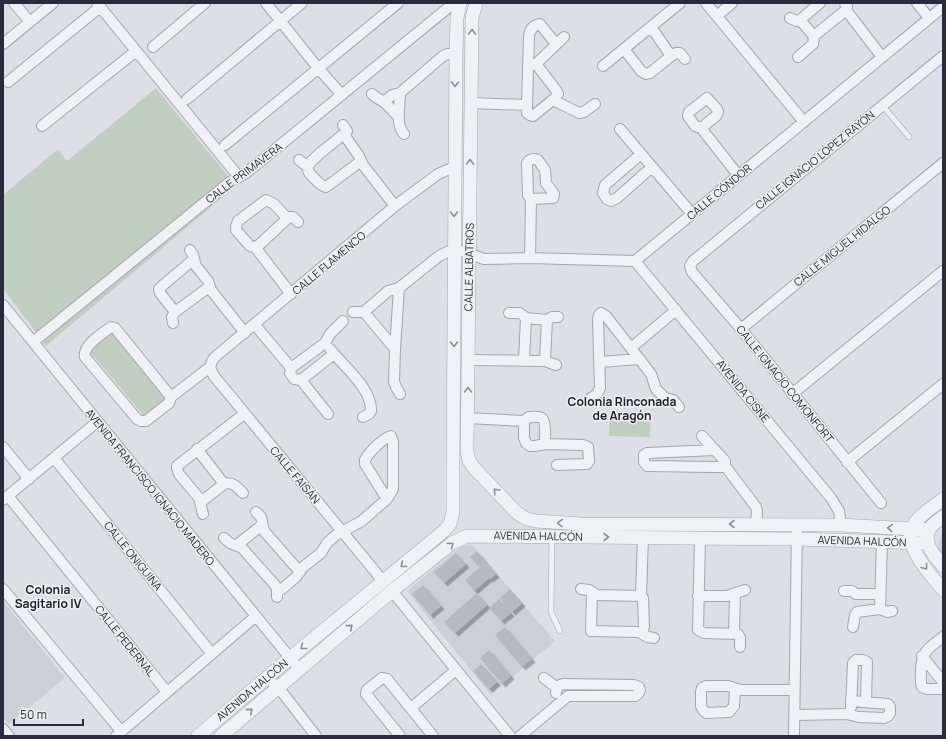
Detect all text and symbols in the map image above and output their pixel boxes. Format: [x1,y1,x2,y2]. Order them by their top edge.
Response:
one-way arrow [468,29,476,35]
one-way arrow [451,81,459,87]
street label: CALLE IGNACIO LÓPEZ RAYÓN [752,107,877,212]
street label: CALLE PRIMAVERA [202,139,285,206]
one-way arrow [466,159,474,165]
street label: CALLE CÓNDOR [683,160,754,223]
street label: CALLE MIGUEL HIDALGO [790,202,893,289]
one-way arrow [450,211,458,217]
street label: CALLE ALBATROS [460,223,477,311]
street label: CALLE FLAMENCO [289,227,369,298]
street label: CALLE IGNACIO COMONFORT [733,322,838,446]
one-way arrow [450,341,458,347]
street label: AVENIDA CISNE [713,356,773,425]
one-way arrow [464,387,472,393]
district label: Colonia Rinconada de Aragón [568,393,676,424]
street label: AVENIDA FRANCISCO IGNACIO MADERO [82,405,218,568]
street label: CALLE FAISÁN [267,443,324,507]
one-way arrow [493,488,500,496]
street label: CALLE ONIGUINA [101,518,166,593]
one-way arrow [557,519,563,527]
one-way arrow [729,520,735,528]
one-way arrow [887,523,893,532]
street label: AVENIDA HALCÓN [493,527,583,544]
street label: AVENIDA HALCÓN [817,531,907,550]
one-way arrow [603,533,609,541]
one-way arrow [446,543,453,550]
one-way arrow [400,560,408,567]
one-way arrow [920,563,927,570]
district label: Colonia Sagitario IV [15,581,82,612]
street label: CALLE PEDERNAL [92,602,159,680]
one-way arrow [345,624,352,631]
one-way arrow [300,643,307,650]
street label: AVENIDA HALCÓN [213,655,291,724]
scale bar [14,701,83,727]
text: 50 m [20,706,47,723]
one-way arrow [245,708,253,715]

